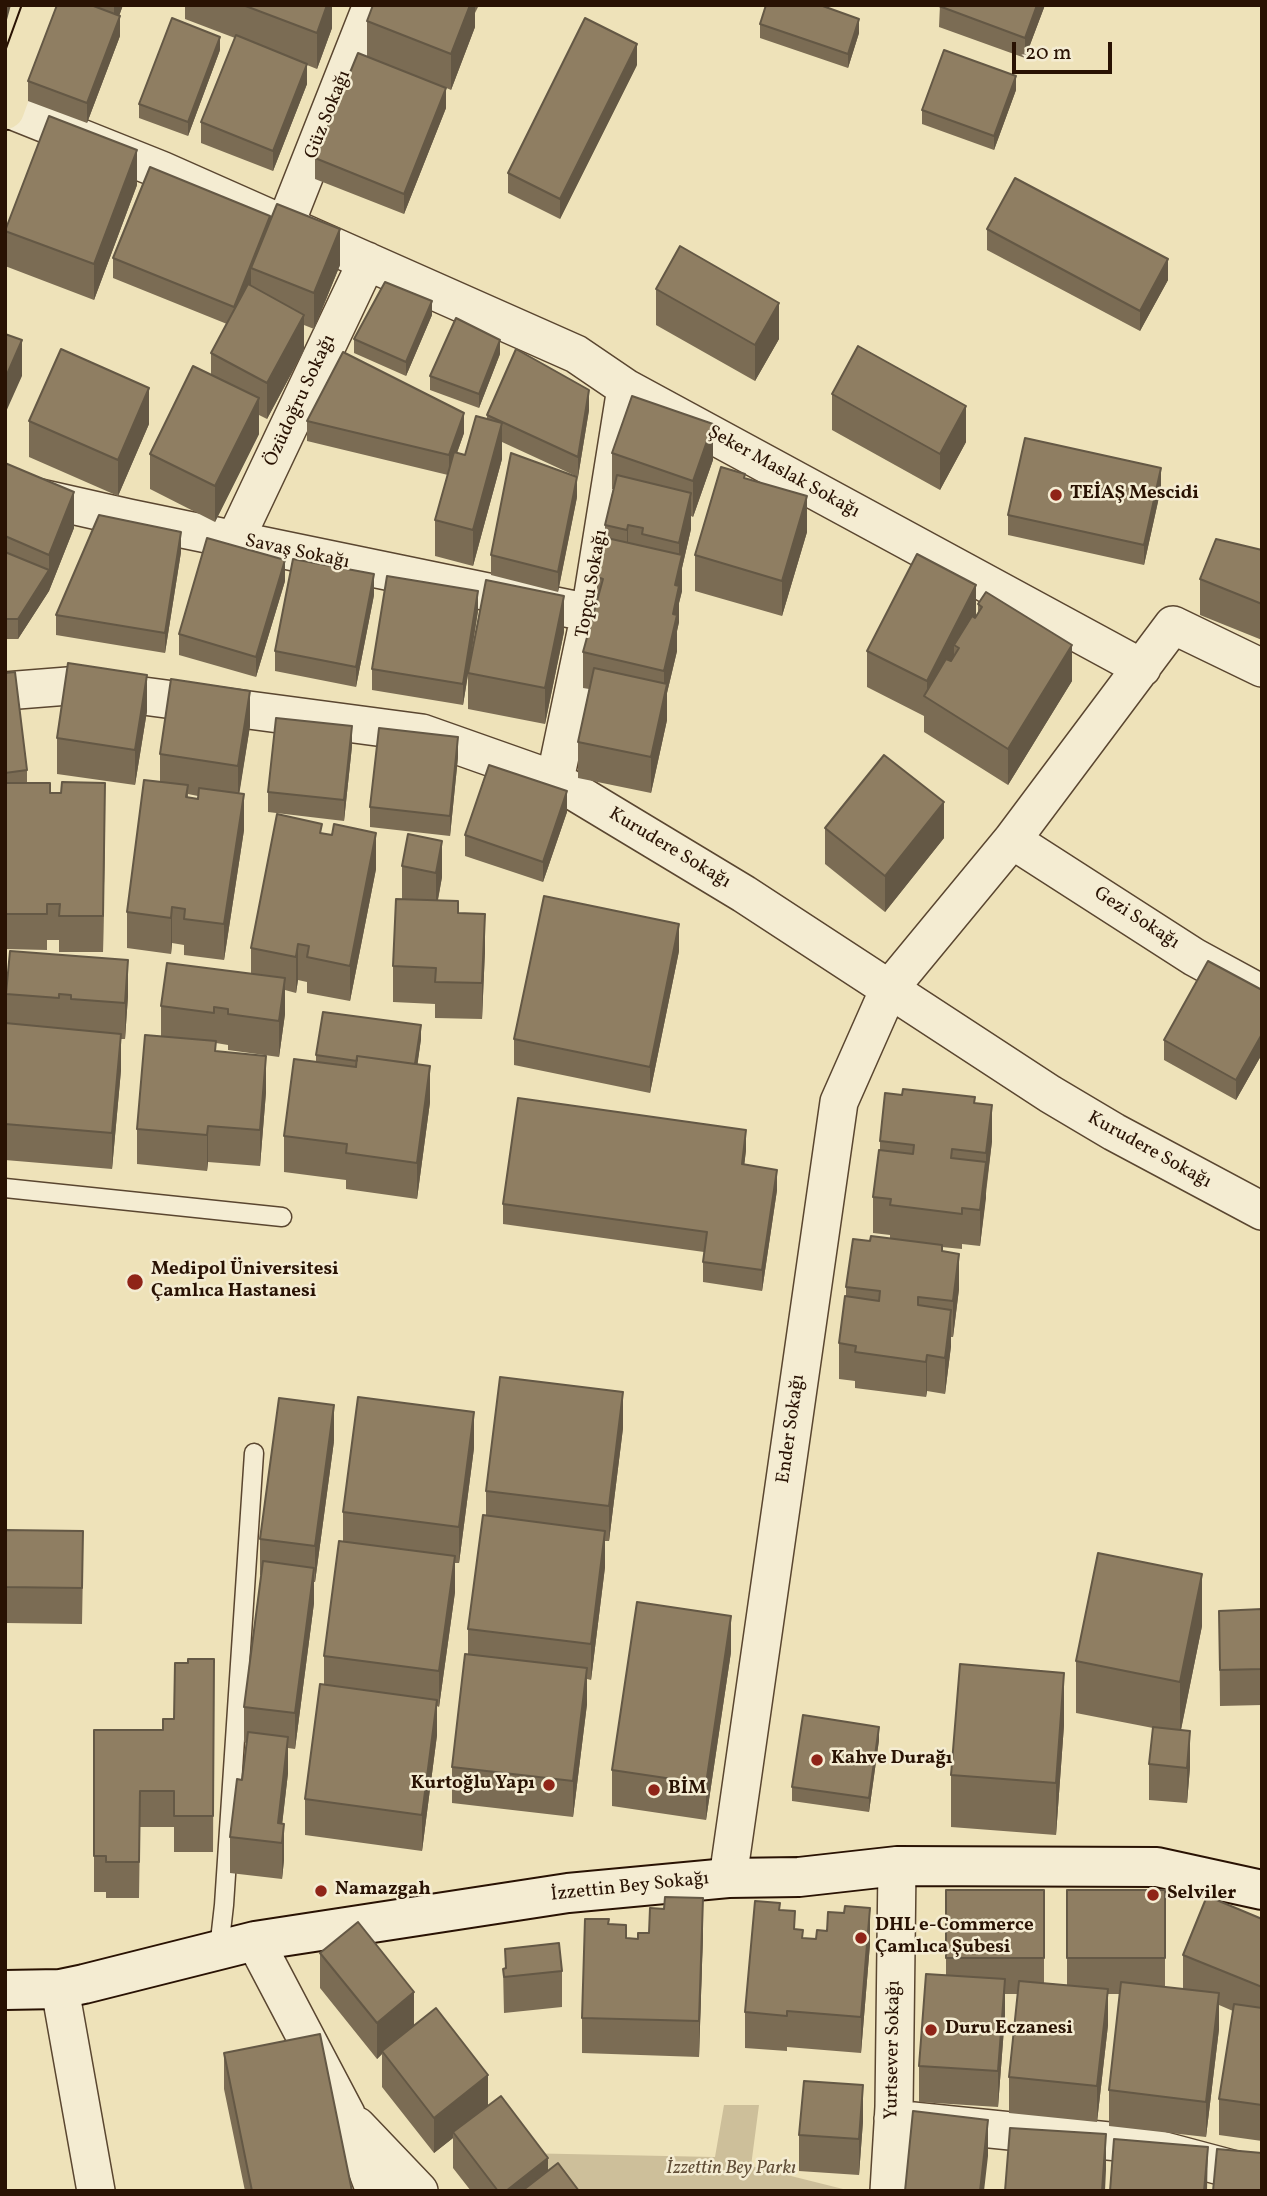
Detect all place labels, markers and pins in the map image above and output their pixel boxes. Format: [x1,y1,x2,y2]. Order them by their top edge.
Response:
place label: TEİAŞ Mescidi [1070,484,1199,506]
marker: TEİAŞ Mescidi [1048,487,1064,503]
place label: Medipol Üniversitesi Çamlıca Hastanesi [151,1260,339,1304]
marker: Medipol Üniversitesi Çamlıca Hastanesi [125,1272,145,1292]
place label: Kahve Durağı [831,1749,953,1771]
marker: Kahve Durağı [809,1752,825,1768]
place label: Kurtoğlu Yapı [411,1774,535,1796]
marker: Kurtoğlu Yapı [541,1777,557,1793]
place label: BİM [668,1779,706,1801]
marker: BİM [646,1782,662,1798]
place label: Namazgah [335,1880,431,1902]
marker: Namazgah [313,1883,329,1899]
place label: Selviler [1167,1884,1236,1906]
marker: Selviler [1145,1887,1161,1903]
place label: DHL e-Commerce Çamlıca Şubesi [875,1916,1034,1960]
marker: DHL e-Commerce Çamlıca Şubesi [853,1930,869,1946]
place label: Duru Eczanesi [945,2019,1073,2041]
marker: Duru Eczanesi [923,2022,939,2038]

